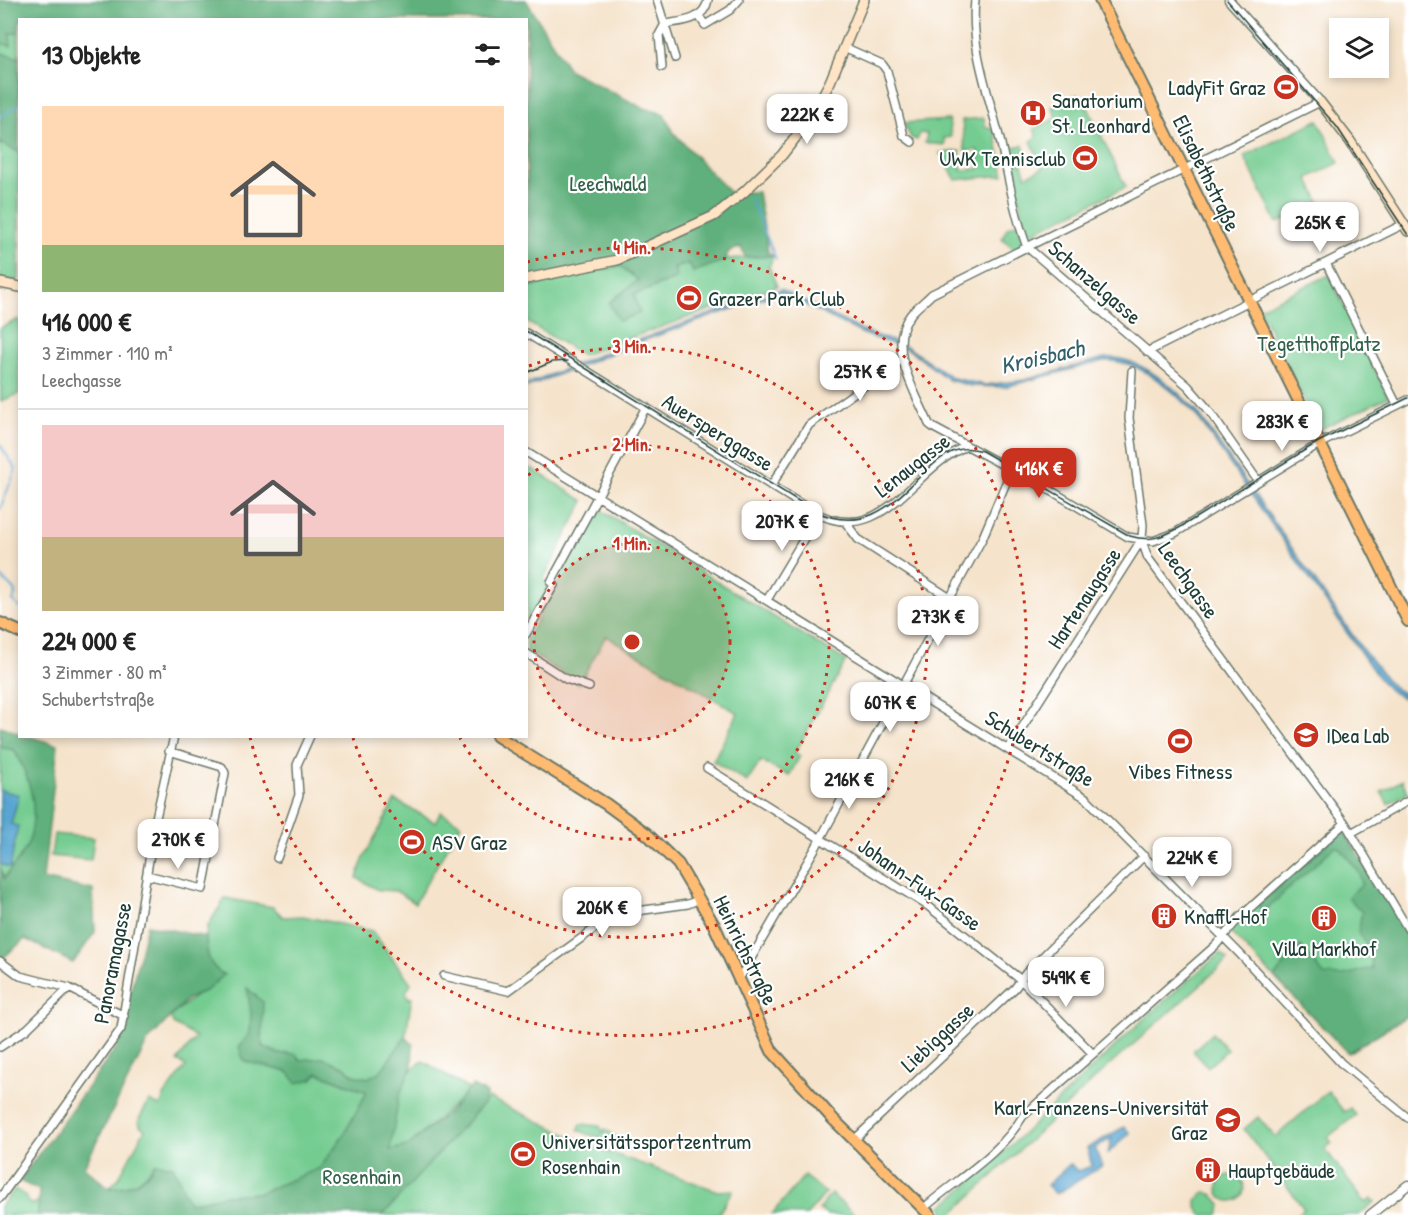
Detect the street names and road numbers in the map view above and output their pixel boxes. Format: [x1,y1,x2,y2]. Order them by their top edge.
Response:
street label: Elisabethstraße [1166,110,1248,236]
street label: Schanzelgasse [1042,233,1148,331]
street label: Auersperggasse [657,386,779,478]
street label: Lenaugasse [868,426,956,504]
street label: Leechgasse [1152,536,1227,625]
street label: Hartenaugasse [1040,541,1128,654]
street label: Schubertstraße [979,702,1101,794]
street label: Johann-Fux-Gasse [852,830,988,938]
street label: Heinrichstraße [707,890,786,1010]
street label: Panoramagasse [86,900,138,1026]
street label: Liebiggasse [894,995,980,1079]

